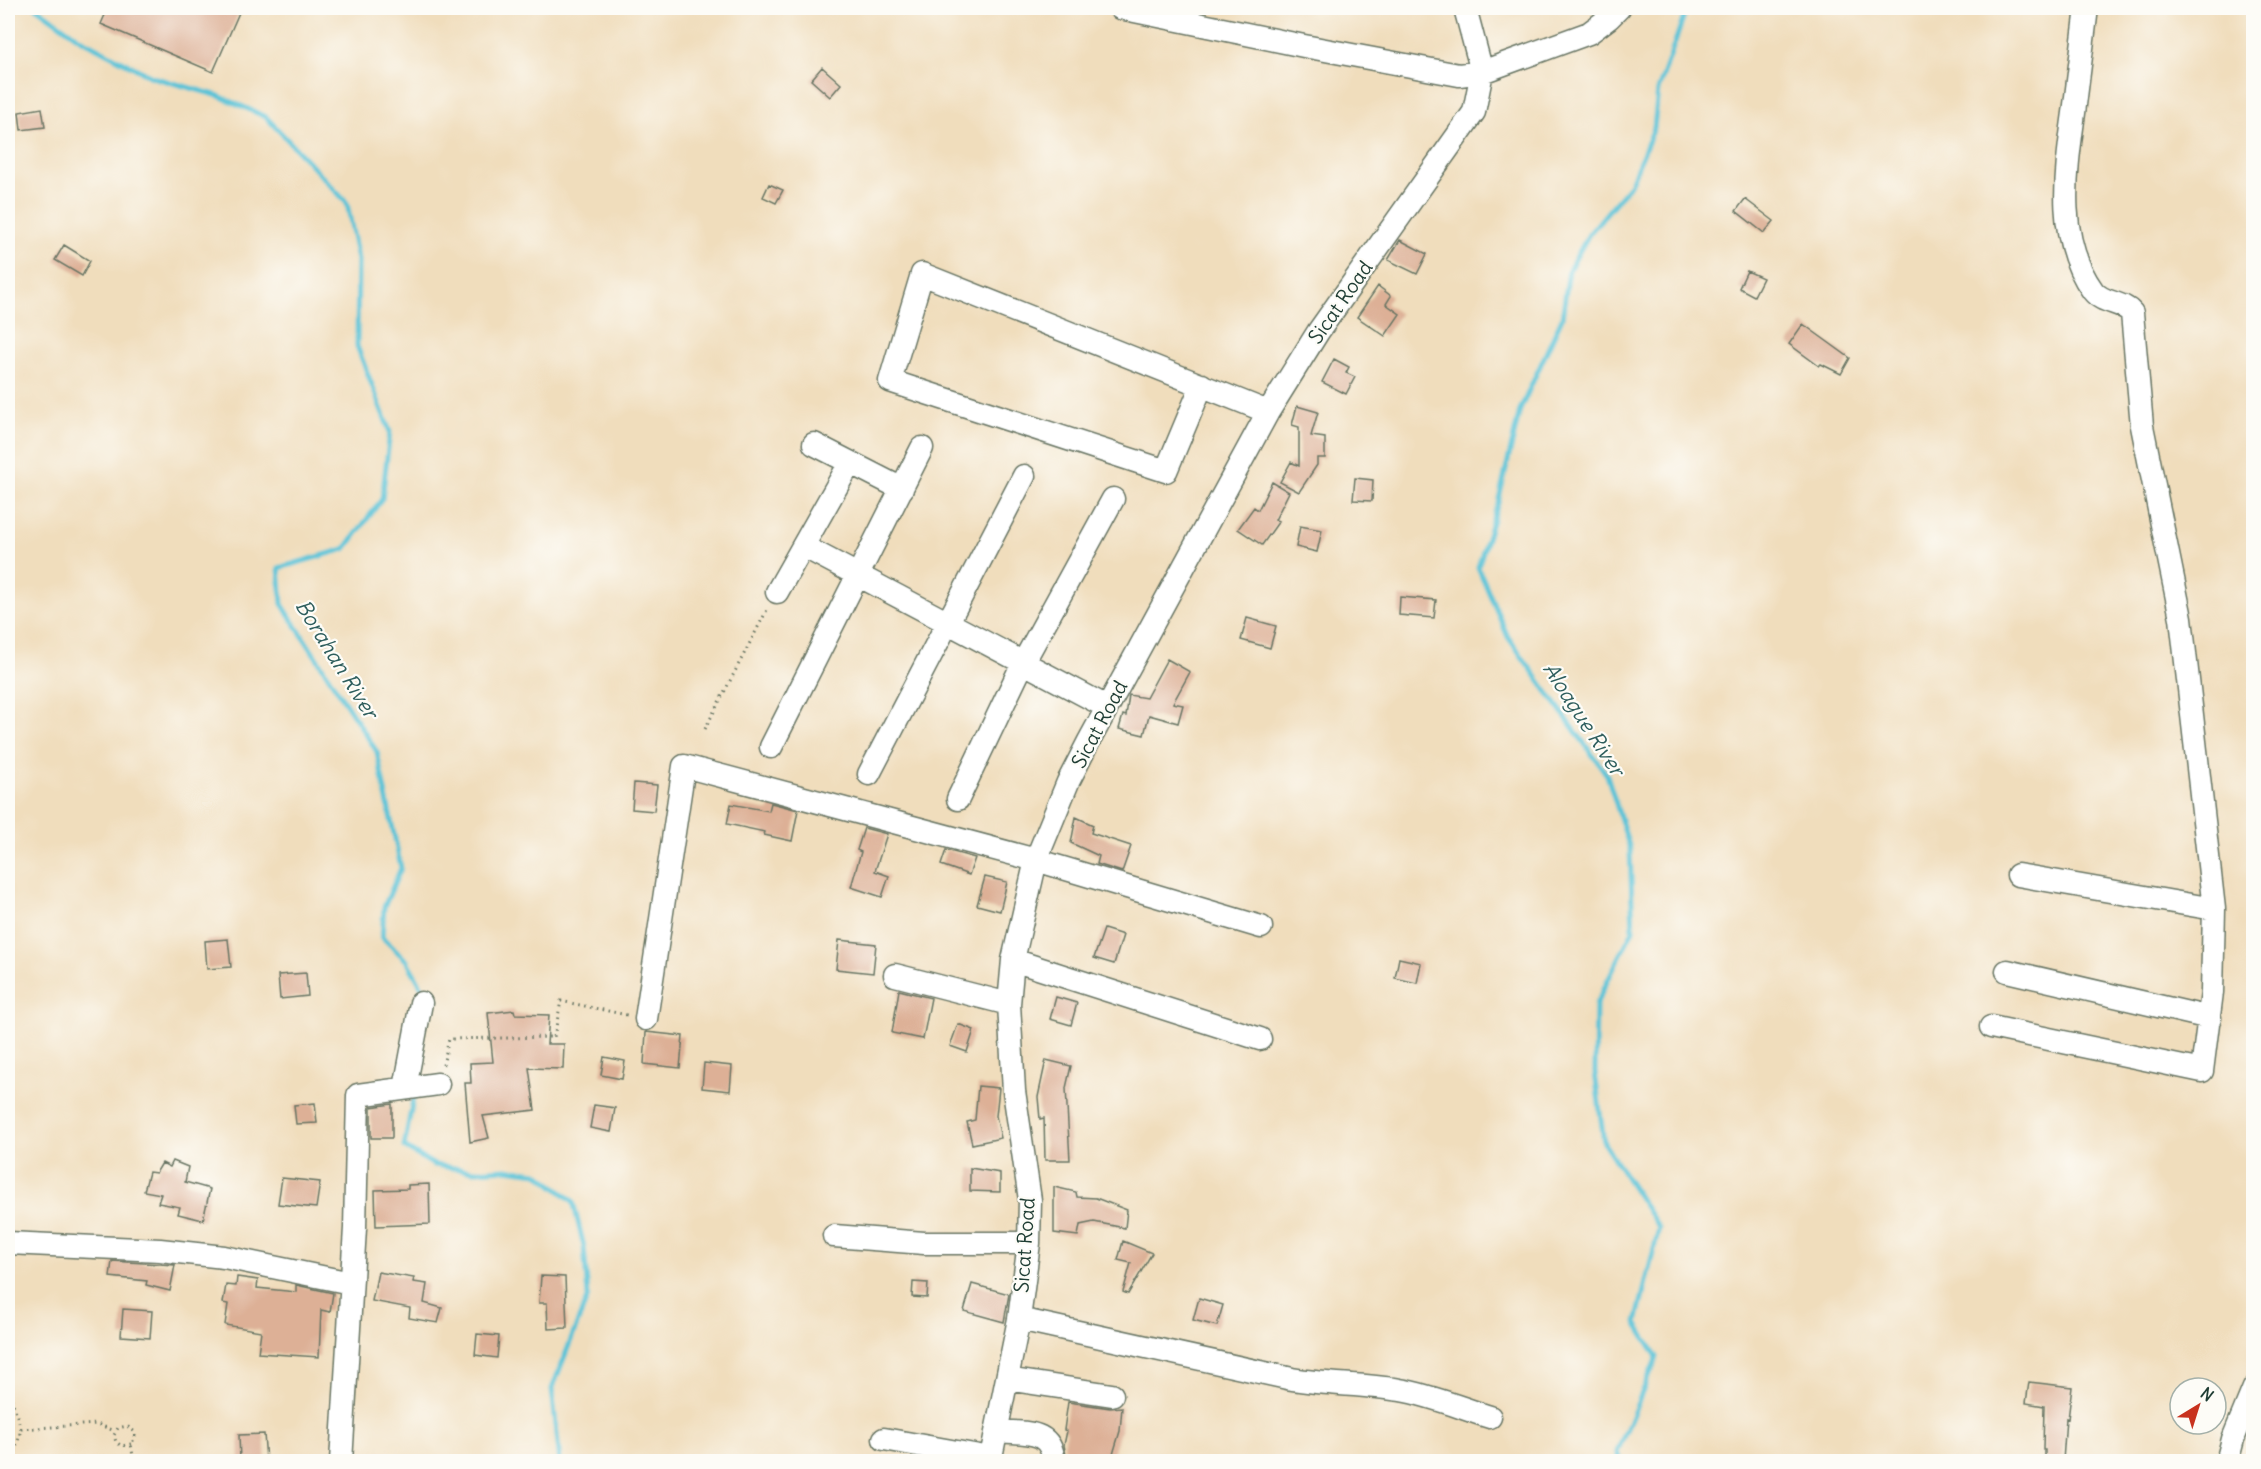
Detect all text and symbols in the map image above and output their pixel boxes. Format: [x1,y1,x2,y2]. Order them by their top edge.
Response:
street label: Sicat Road [1302,256,1378,348]
water label: Borahan River [290,594,386,726]
water label: Aloague River [1537,657,1632,783]
street label: Sicat Road [1066,676,1133,772]
street label: Sicat Road [1008,1196,1040,1293]
north arrow [2168,1376,2228,1436]
text: N [2197,1383,2218,1405]

